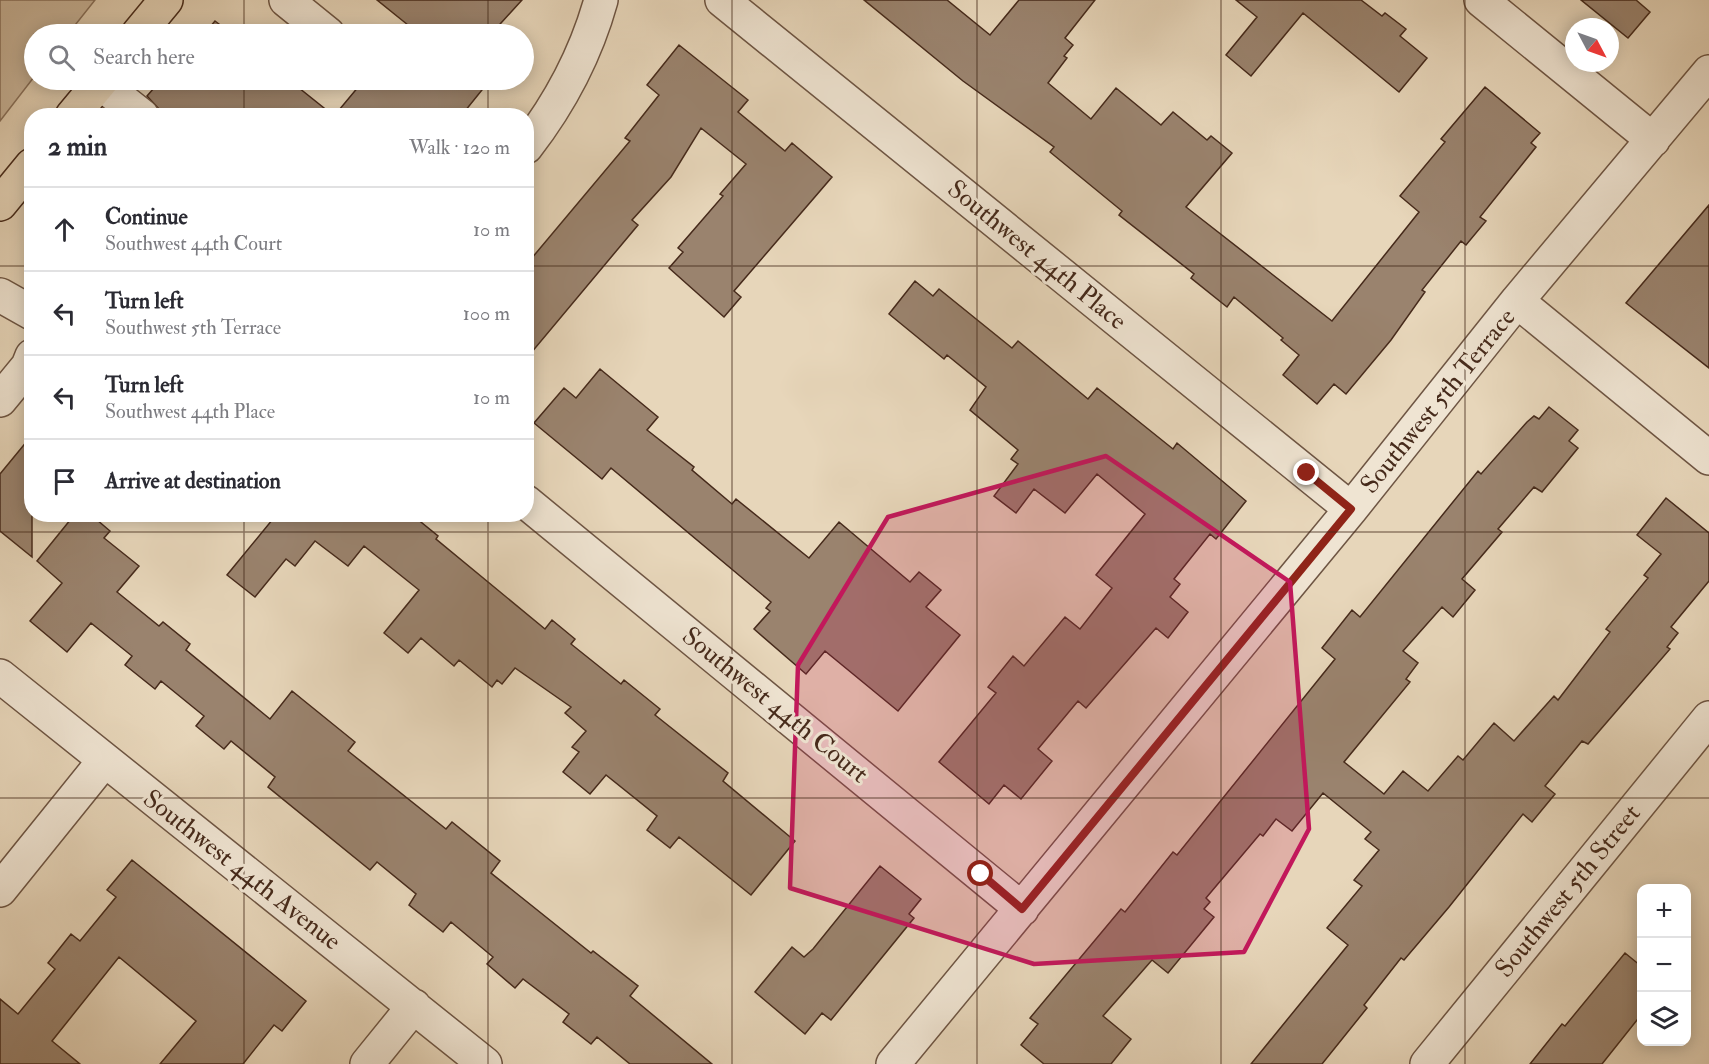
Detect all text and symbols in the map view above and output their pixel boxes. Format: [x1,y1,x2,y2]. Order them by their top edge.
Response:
north arrow [1565,18,1619,72]
search box [24,24,534,90]
icon: search [45,41,78,74]
text: Search here [93,43,195,71]
text: 2 min [48,131,107,163]
text: Walk · 120 m [409,135,510,160]
street label: Southwest 44th Place [941,173,1133,337]
text: Continue [105,203,188,231]
icon: ahead [48,213,81,246]
text: 10 m [473,217,510,242]
text: Southwest 44th Court [105,231,282,256]
text: Turn left [105,287,184,315]
icon: left [48,297,81,330]
text: 100 m [463,301,510,326]
street label: Southwest 5th Terrace [1354,302,1523,500]
text: Southwest 5th Terrace [105,315,281,340]
text: Turn left [105,371,184,399]
icon: left [48,381,81,414]
text: 10 m [473,385,510,410]
text: Southwest 44th Place [105,399,275,424]
route end [1293,459,1319,485]
icon: arrive [48,465,81,498]
text: Arrive at destination [105,467,281,495]
street label: Southwest 44th Court [675,620,875,790]
street label: Southwest 44th Avenue [137,783,347,957]
street label: Southwest 5th Street [1488,798,1648,984]
route start [967,860,993,886]
map controls [1637,884,1691,1046]
button: + [1637,884,1691,938]
button: − [1637,938,1691,992]
button: layers [1637,992,1691,1046]

